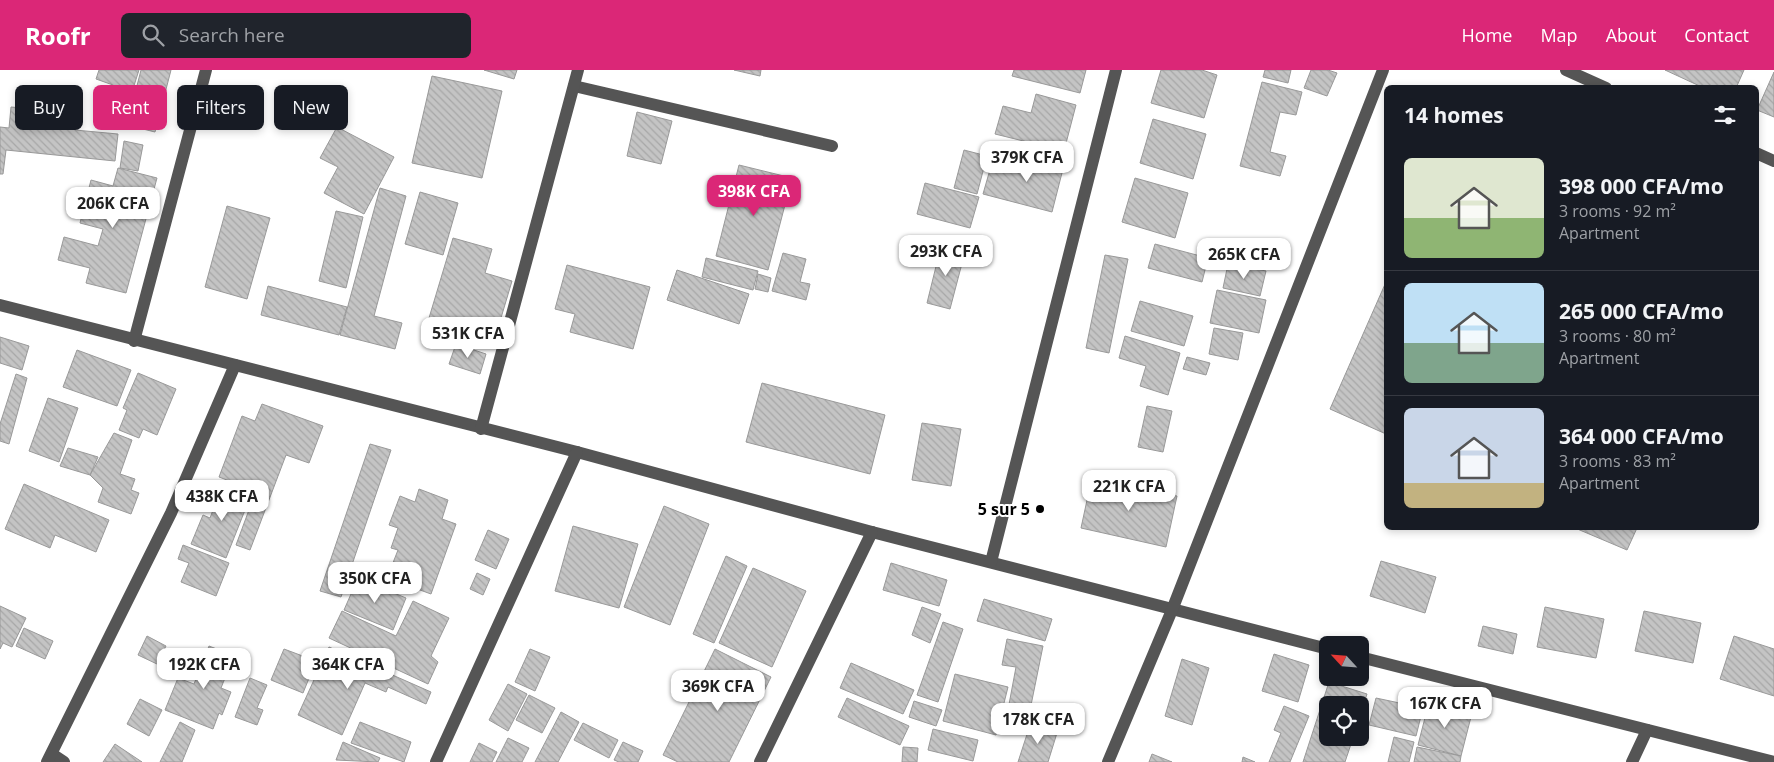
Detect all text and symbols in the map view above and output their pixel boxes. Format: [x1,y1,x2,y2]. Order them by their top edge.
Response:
search box [121,13,471,58]
text: Roofr [25,19,91,52]
icon: search [139,21,167,49]
text: Search here [179,22,285,48]
text: Home [1462,23,1512,47]
text: Map [1540,23,1578,47]
text: About [1606,23,1656,47]
text: Contact [1684,23,1749,47]
chip: Buy [15,85,83,130]
chip: Rent [93,85,167,130]
chip: Filters [177,85,264,130]
chip: New [274,85,348,130]
text: 14 homes [1404,101,1504,129]
icon: filters [1711,101,1739,129]
pin: 379K CFA [975,140,1079,183]
text: 379K CFA [991,146,1063,168]
text: 398 000 CFA/mo [1559,172,1724,200]
pin: 398K CFA [702,174,806,217]
icon: home [1444,178,1504,238]
text: 398K CFA [718,180,790,202]
pin: 206K CFA [61,186,165,229]
text: 206K CFA [77,192,149,214]
text: 3 rooms · 92 m² [1559,200,1676,222]
text: Apartment [1559,222,1639,244]
pin: 293K CFA [894,234,998,277]
pin: 265K CFA [1192,238,1296,280]
text: 293K CFA [910,240,982,262]
text: 265K CFA [1208,243,1280,265]
text: 265 000 CFA/mo [1559,297,1724,325]
icon: home [1444,303,1504,363]
pin: 531K CFA [416,316,520,359]
text: 531K CFA [432,322,504,344]
text: 3 rooms · 80 m² [1559,325,1676,347]
text: Apartment [1559,347,1639,369]
text: 364 000 CFA/mo [1559,422,1724,450]
icon: home [1444,428,1504,488]
text: 3 rooms · 83 m² [1559,450,1676,472]
pin: 221K CFA [1077,470,1181,512]
text: Apartment [1559,472,1639,494]
text: 221K CFA [1093,475,1165,497]
pin: 438K CFA [170,480,274,522]
text: 438K CFA [186,485,258,507]
place label: 5 sur 5 [978,498,1030,520]
marker: 5 sur 5 [1034,503,1046,515]
pin: 350K CFA [323,562,427,604]
text: 350K CFA [339,567,411,589]
north arrow [1319,636,1369,686]
map controls [1319,636,1369,746]
pin: 192K CFA [152,648,256,690]
pin: 364K CFA [296,648,400,690]
text: 192K CFA [168,653,240,675]
text: 364K CFA [312,653,384,675]
pin: 369K CFA [666,670,770,712]
text: 369K CFA [682,675,754,697]
pin: 167K CFA [1393,686,1497,729]
text: 167K CFA [1409,692,1481,714]
button: locate [1319,696,1369,746]
pin: 178K CFA [986,702,1090,745]
text: 178K CFA [1002,708,1074,730]

